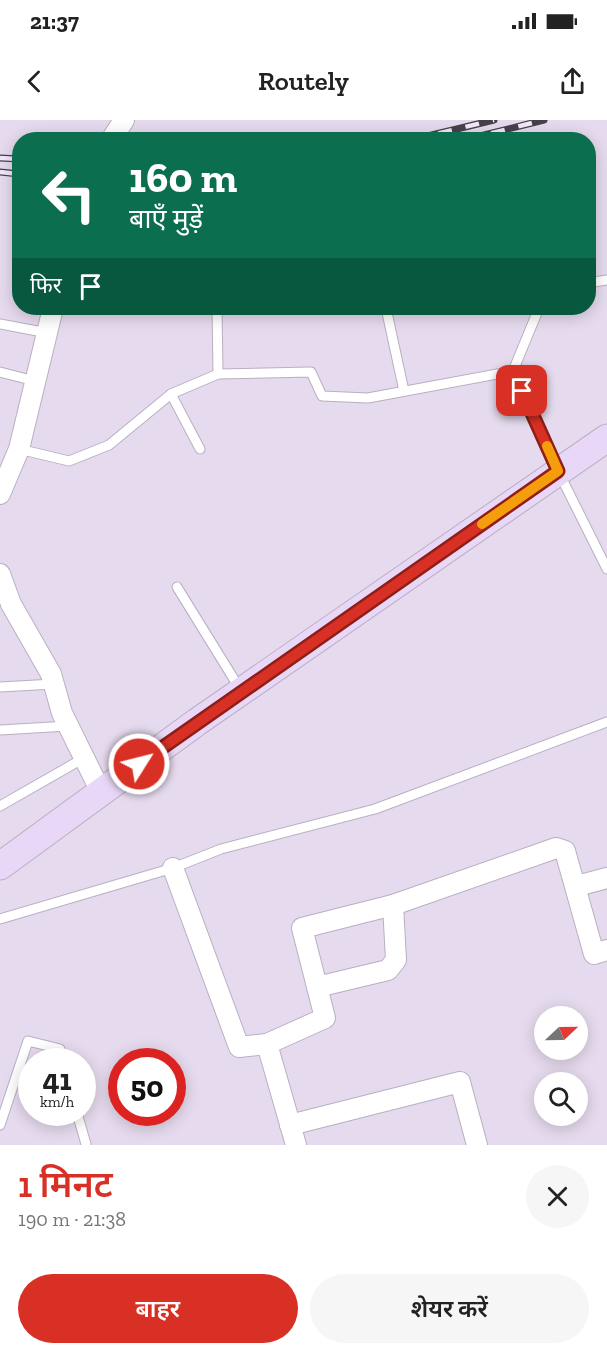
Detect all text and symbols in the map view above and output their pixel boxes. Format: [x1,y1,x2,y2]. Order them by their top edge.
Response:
text: 21:37 [30,8,79,35]
icon: back [18,65,51,98]
text: Routely [258,65,349,97]
icon: share [556,65,589,98]
text: 160 m [129,152,237,203]
icon: left [30,156,108,234]
text: बाएँ मुड़ें [129,203,203,235]
icon: arrive [74,270,107,303]
text: फिर [30,272,62,299]
pin [496,365,547,416]
icon: arrive [505,374,538,407]
position arrow [107,732,171,796]
north arrow [534,1006,588,1060]
map controls [534,1006,588,1126]
speed limit sign: 50 [108,1048,186,1126]
text: 41 [42,1062,72,1098]
button: search [534,1072,588,1126]
text: km/h [40,1093,74,1111]
text: 1 मिनट [18,1163,113,1206]
button: close [526,1165,589,1228]
text: 190 m · 21:38 [18,1207,126,1231]
button: बाहर [18,1274,298,1343]
button: शेयर करें [310,1274,589,1343]

